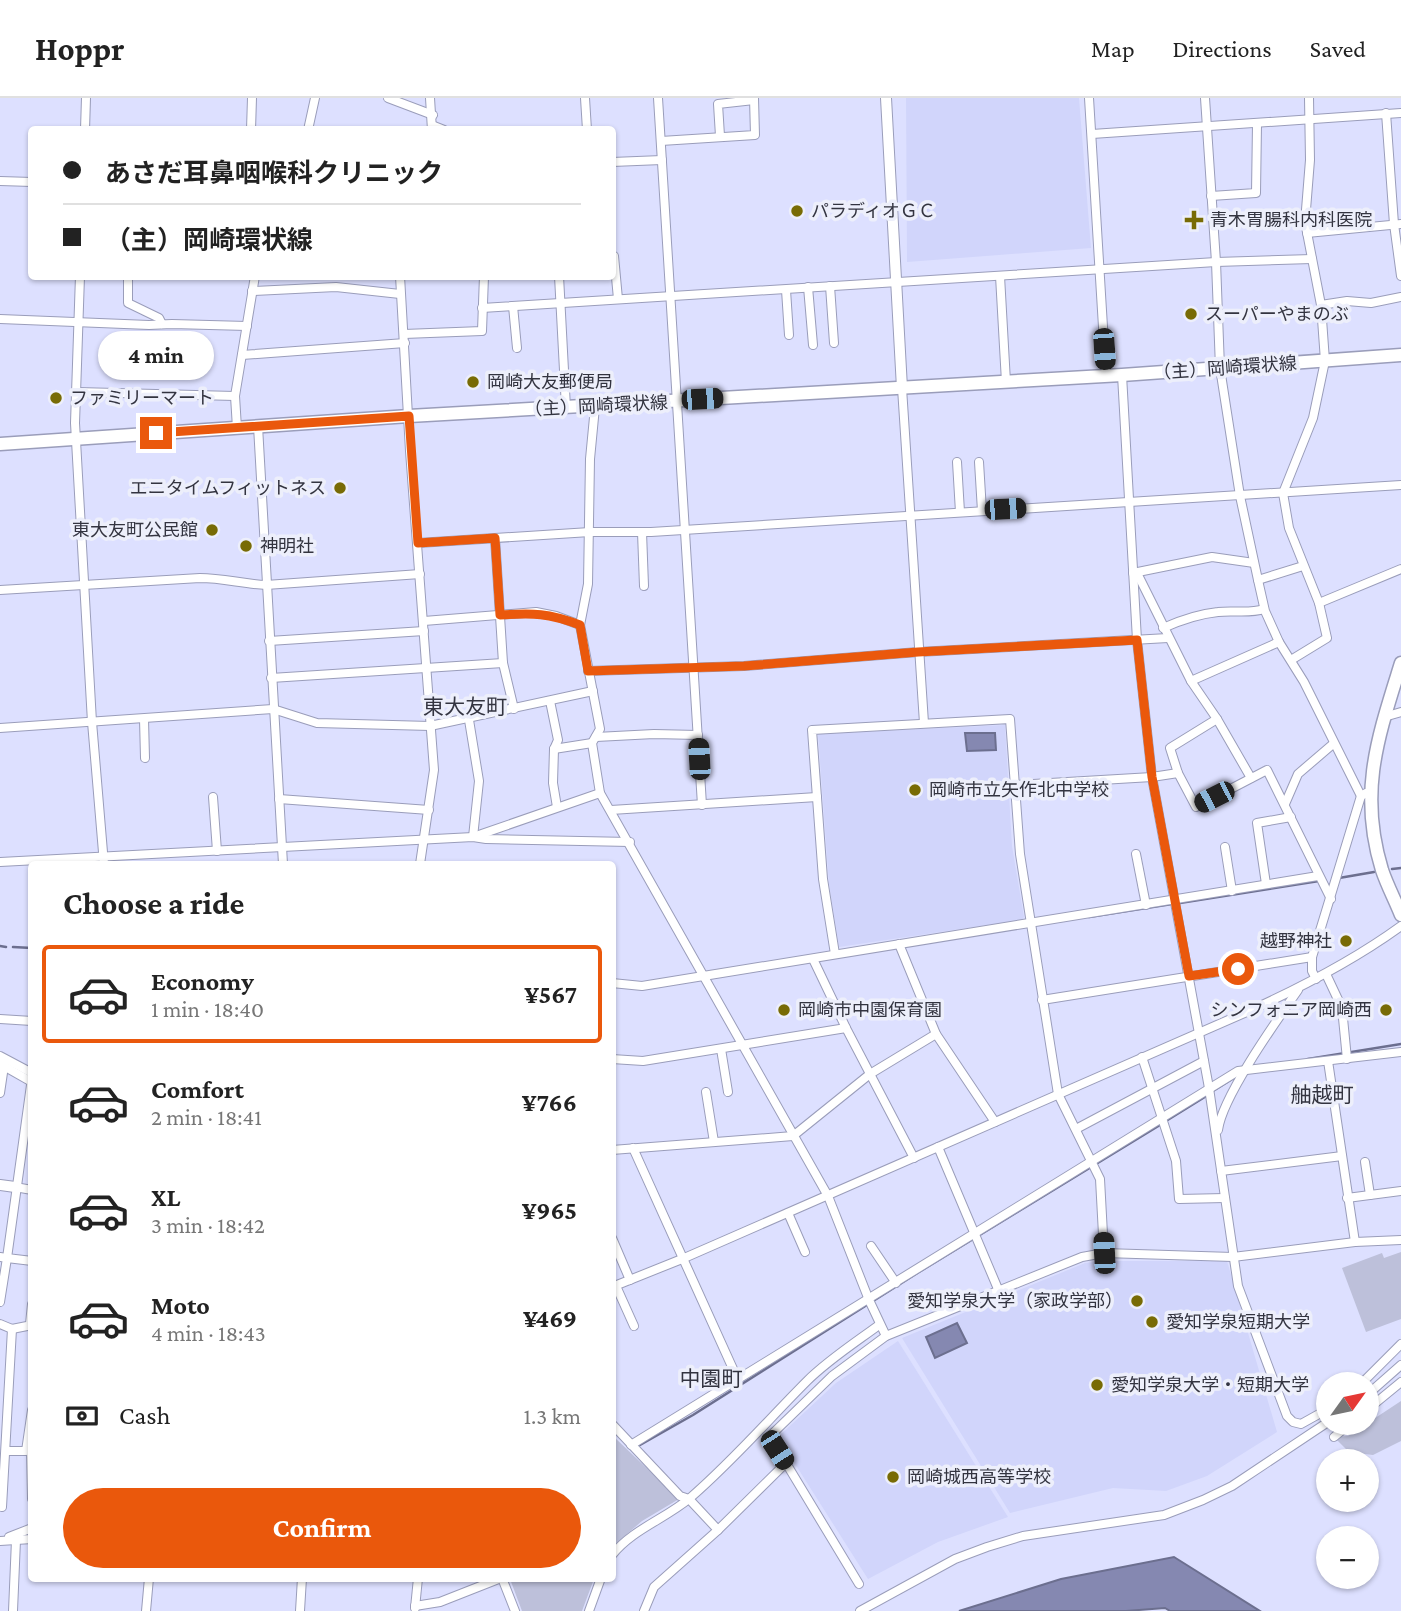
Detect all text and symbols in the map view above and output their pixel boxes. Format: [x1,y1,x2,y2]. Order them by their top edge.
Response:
text: Hoppr [35,30,124,67]
text: Map [1091,35,1135,62]
text: Directions [1173,35,1272,62]
text: Saved [1310,35,1366,62]
text: あさだ耳鼻咽喉科クリニック [105,159,443,188]
place label: パラディオＧＣ [811,201,936,221]
marker: パラディオＧＣ [789,203,805,219]
marker: 青木胃腸科内科医院 [1184,210,1204,230]
place label: 青木胃腸科内科医院 [1210,210,1372,230]
text: （主）岡崎環状線 [105,226,313,255]
place label: スーパーやまのぶ [1205,304,1349,324]
marker: スーパーやまのぶ [1183,306,1199,322]
car [1093,327,1116,371]
callout: 4 min [98,331,214,380]
text: 4 min [128,342,184,368]
street label: （主）岡崎環状線 [1152,353,1298,383]
place label: 岡崎大友郵便局 [487,372,613,392]
marker: 岡崎大友郵便局 [465,374,481,390]
car [681,387,724,411]
place label: ファミリーマート [70,388,214,408]
marker: ファミリーマート [48,390,64,406]
street label: （主）岡崎環状線 [524,392,668,420]
route end [140,417,172,449]
place label: エニタイムフィットネス [130,478,326,498]
marker: エニタイムフィットネス [332,480,348,496]
car [984,497,1027,521]
place label: 東大友町公民館 [72,520,198,540]
marker: 東大友町公民館 [204,522,220,538]
place label: 神明社 [260,536,314,556]
marker: 神明社 [238,538,254,554]
district label: 東大友町 [423,695,507,719]
car [688,737,711,781]
car [1191,778,1238,816]
place label: 岡崎市立矢作北中学校 [929,780,1109,800]
marker: 岡崎市立矢作北中学校 [907,782,923,798]
text: Choose a ride [63,885,244,921]
place label: 越野神社 [1260,931,1332,951]
marker: 越野神社 [1338,933,1354,949]
route start [1222,953,1254,985]
icon: car [67,963,130,1026]
text: Economy [151,967,254,996]
text: ¥567 [524,980,577,1009]
text: 1 min · 18:40 [151,996,264,1022]
place label: 岡崎市中園保育園 [798,1000,942,1020]
place label: シンフォニア岡崎西 [1211,1000,1372,1020]
marker: 岡崎市中園保育園 [776,1002,792,1018]
marker: シンフォニア岡崎西 [1378,1002,1394,1018]
icon: car [67,1071,130,1134]
text: Comfort [151,1075,244,1104]
district label: 舳越町 [1291,1083,1354,1107]
text: ¥766 [522,1088,577,1117]
text: 2 min · 18:41 [151,1104,262,1130]
icon: car [67,1179,130,1242]
text: XL [151,1183,180,1212]
text: ¥965 [522,1196,577,1225]
text: 3 min · 18:42 [151,1212,265,1238]
car [1093,1231,1116,1275]
icon: car [67,1287,130,1350]
text: Moto [151,1291,210,1320]
place label: 愛知学泉大学（家政学部） [907,1291,1123,1311]
marker: 愛知学泉大学（家政学部） [1129,1293,1145,1309]
text: ¥469 [523,1304,577,1333]
place label: 愛知学泉短期大学 [1166,1312,1310,1332]
marker: 愛知学泉短期大学 [1144,1314,1160,1330]
text: 4 min · 18:43 [151,1320,266,1346]
district label: 中園町 [680,1367,743,1391]
north arrow [1316,1372,1379,1435]
map controls [1316,1372,1379,1589]
place label: 愛知学泉大学・短期大学 [1111,1375,1309,1395]
marker: 愛知学泉大学・短期大学 [1089,1377,1105,1393]
icon: cash [63,1397,101,1435]
text: Cash [119,1401,170,1430]
text: 1.3 km [523,1403,581,1429]
car [757,1427,798,1473]
button: + [1316,1449,1379,1512]
place label: 岡崎城西高等学校 [907,1467,1051,1487]
marker: 岡崎城西高等学校 [885,1469,901,1485]
button: Confirm [63,1488,581,1568]
button: − [1316,1526,1379,1589]

